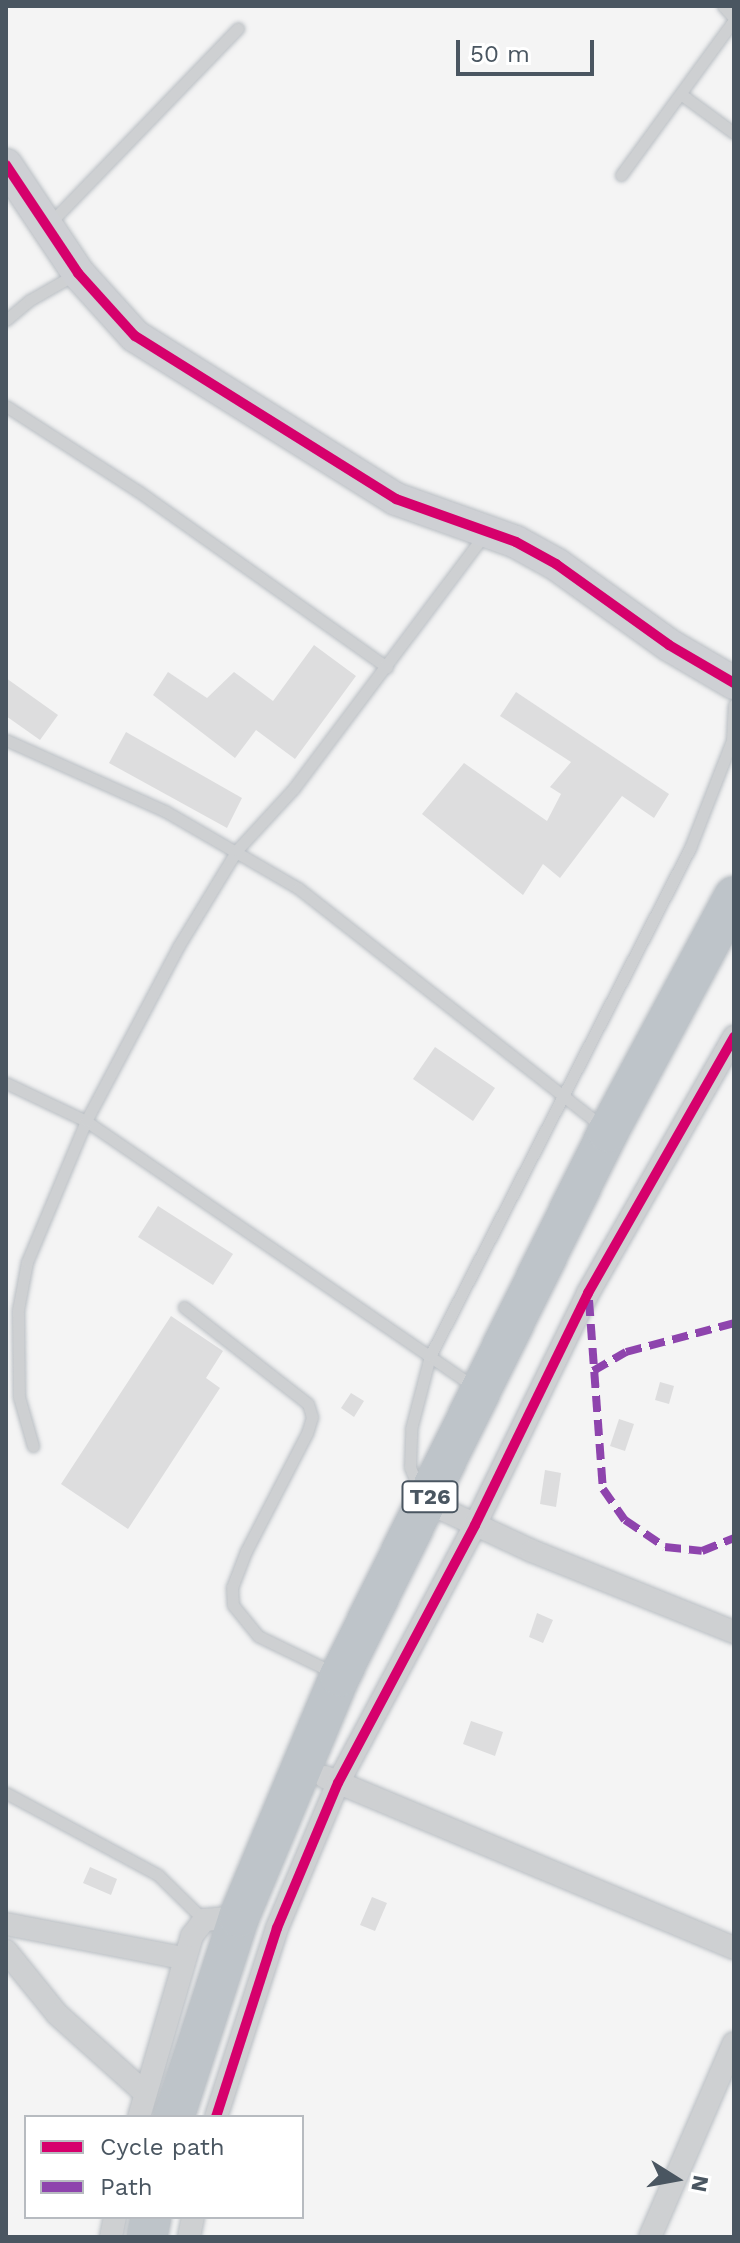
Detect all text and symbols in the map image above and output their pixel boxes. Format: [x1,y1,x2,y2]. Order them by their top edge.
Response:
scale bar [460,24,598,74]
text: 50 m [470,40,530,68]
road number: T26 [400,1479,460,1515]
legend [24,2115,304,2219]
text: Cycle path [100,2133,225,2161]
north arrow [636,2139,716,2219]
text: Path [100,2173,153,2201]
text: N [686,2173,714,2194]

